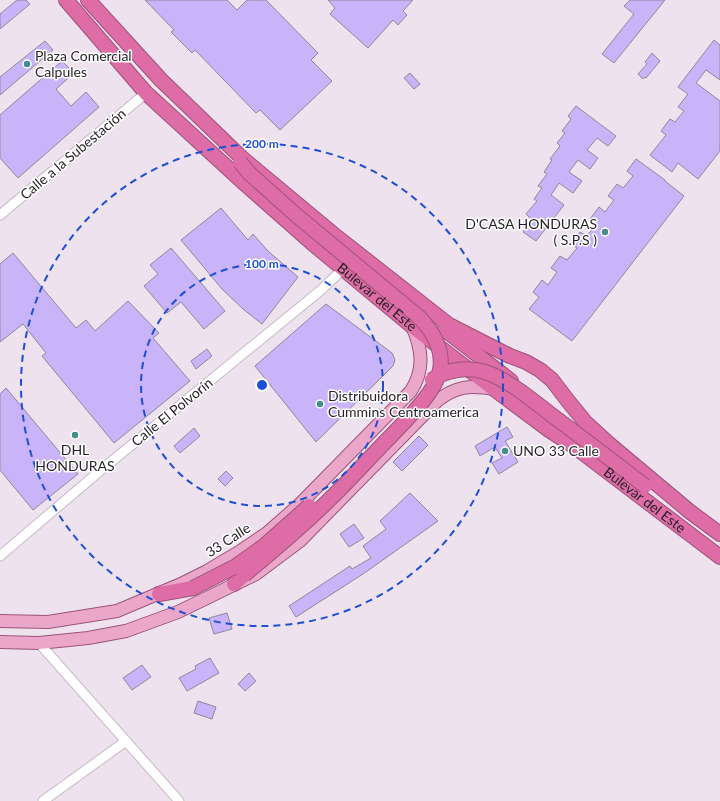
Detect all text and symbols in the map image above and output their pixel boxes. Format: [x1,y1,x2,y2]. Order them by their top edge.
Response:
place label: Plaza Comercial Calpules [35,47,132,80]
marker: Plaza Comercial Calpules [22,59,32,69]
street label: Calle a la Subestación [16,104,129,203]
text: 200 m [245,136,279,151]
place label: D'CASA HONDURAS ( S.P.S ) [465,215,597,248]
marker: D'CASA HONDURAS ( S.P.S ) [600,227,610,237]
text: 100 m [245,256,279,271]
street label: Bulevar del Este [334,259,420,335]
street label: Calle El Polvorín [128,374,216,449]
centre of rings [255,378,269,392]
place label: Distribuidora Cummins Centroamerica [328,387,479,420]
marker: Distribuidora Cummins Centroamerica [315,399,325,409]
marker: DHL HONDURAS [70,430,80,440]
place label: DHL HONDURAS [35,441,115,474]
place label: UNO 33 Calle [513,442,599,459]
marker: UNO 33 Calle [500,446,510,456]
street label: Bulevar del Este [601,463,689,536]
street label: 33 Calle [202,519,253,560]

